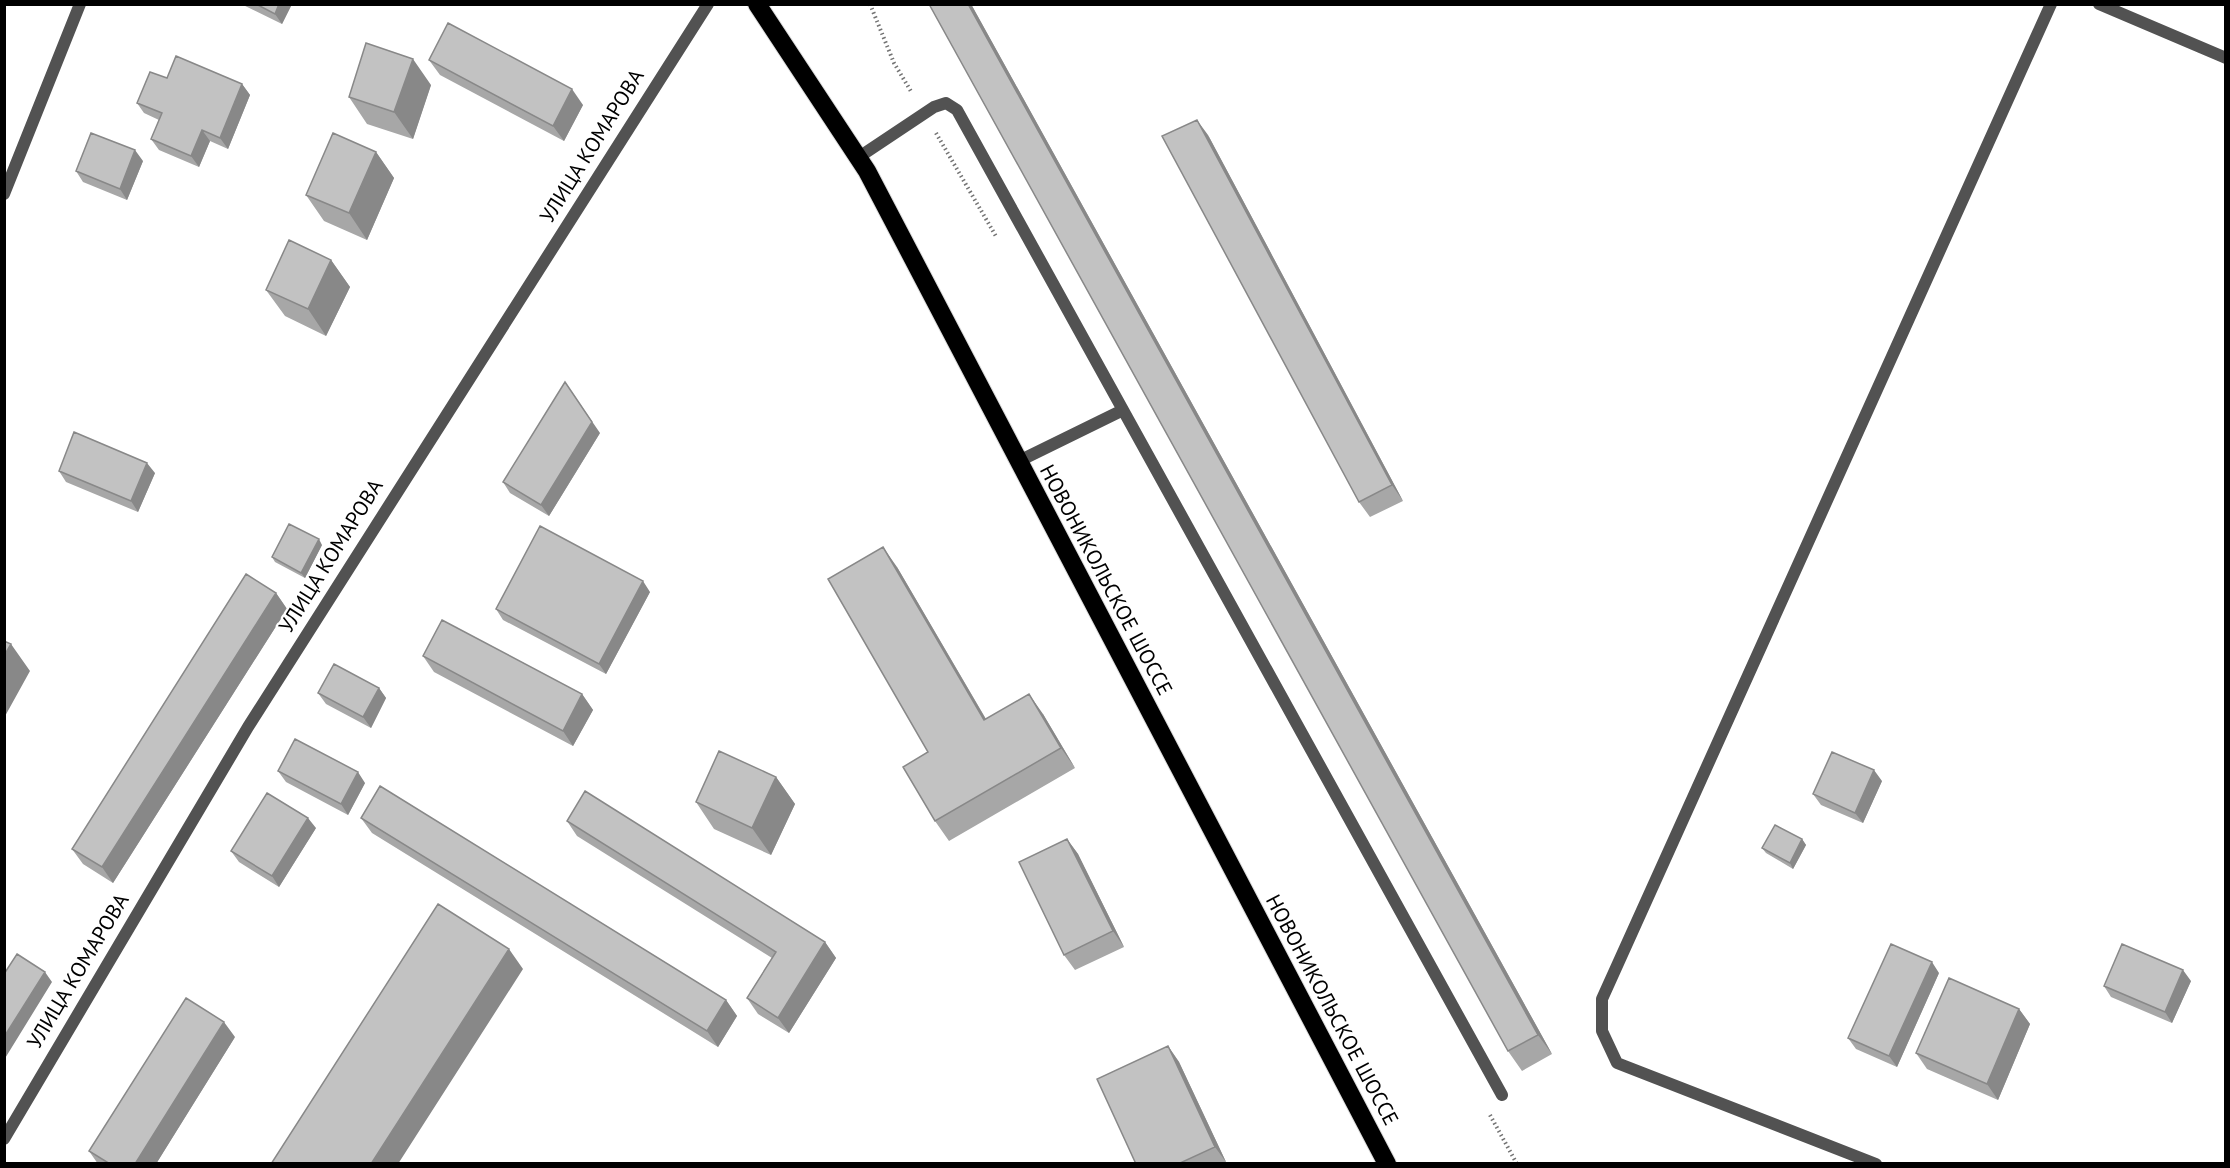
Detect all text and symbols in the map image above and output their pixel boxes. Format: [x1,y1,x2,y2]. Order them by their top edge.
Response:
street label: УЛИЦА КОМАРОВА [534,63,650,227]
street label: НОВОНИКОЛЬСКОЕ ШОССЕ [1034,460,1179,700]
street label: УЛИЦА КОМАРОВА [273,473,389,637]
street label: УЛИЦА КОМАРОВА [21,888,135,1053]
street label: НОВОНИКОЛЬСКОЕ ШОССЕ [1260,890,1405,1130]

